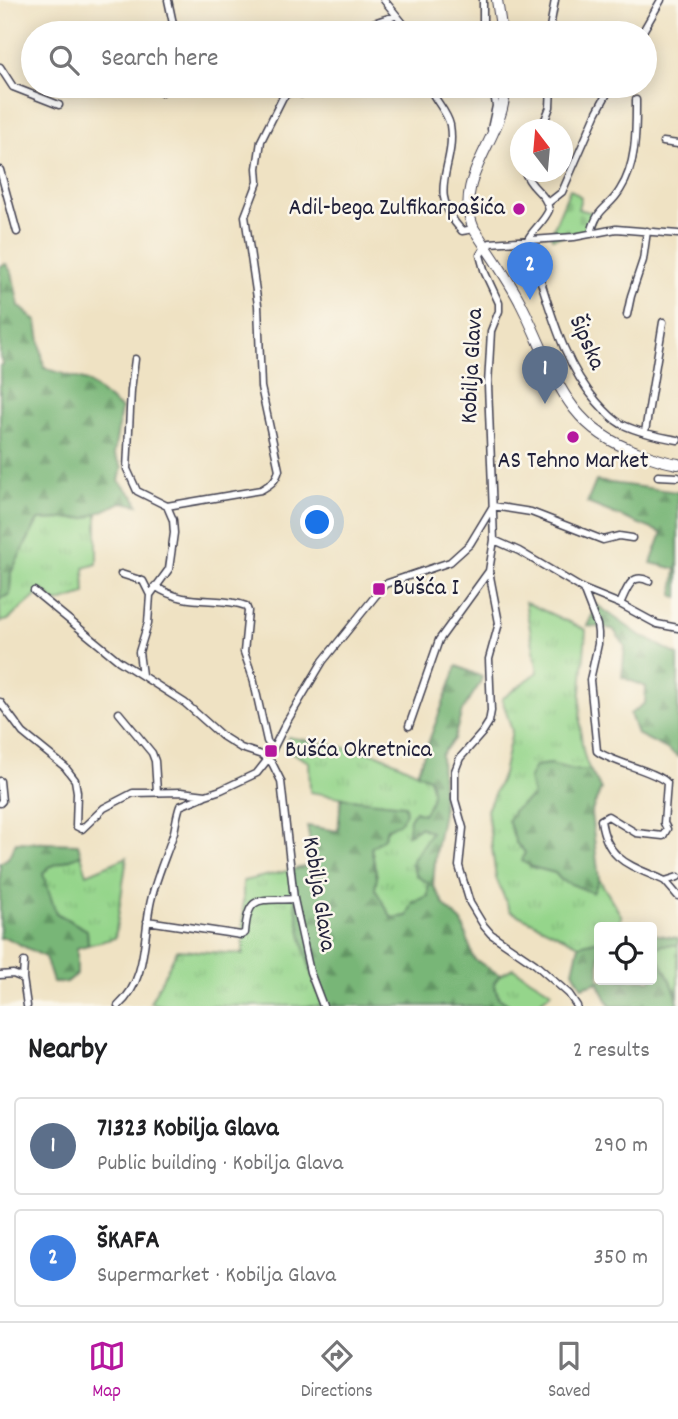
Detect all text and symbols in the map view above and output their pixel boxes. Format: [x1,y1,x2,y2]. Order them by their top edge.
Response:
search box [21,21,657,98]
icon: search [45,41,83,79]
text: Search here [101,41,219,78]
north arrow [510,119,573,182]
place label: Adil-bega Zulfikarpašića [288,192,506,226]
marker: Adil-bega Zulfikarpašića [511,201,527,217]
pin: 2 [507,242,553,300]
street label: Kobilja Glava [453,307,493,425]
street label: Šipska [559,310,613,376]
pin: 1 [522,346,568,404]
marker: AS Tehno Market [565,429,581,445]
place label: AS Tehno Market [497,445,649,479]
your location [300,505,334,539]
place label: Bušća I [393,572,459,606]
marker: Bušća I [371,581,387,597]
place label: Bušća Okretnica [285,734,433,768]
marker: Bušća Okretnica [263,743,279,759]
street label: Kobilja Glava [292,834,344,955]
map controls [594,922,657,985]
button: locate [594,922,657,985]
text: Nearby [28,1030,106,1073]
text: 2 results [573,1035,650,1068]
text: 71323 Kobilja Glava [97,1111,278,1148]
text: 1 [50,1130,56,1163]
text: 290 m [594,1130,648,1163]
text: Public building · Kobilja Glava [97,1148,343,1181]
text: ŠKAFA [97,1223,160,1260]
text: 2 [48,1242,58,1275]
text: 350 m [594,1242,648,1275]
text: Supermarket · Kobilja Glava [97,1260,336,1293]
tab: Map [88,1337,126,1406]
tab: Directions [301,1337,373,1406]
tab: Saved [548,1337,590,1406]

